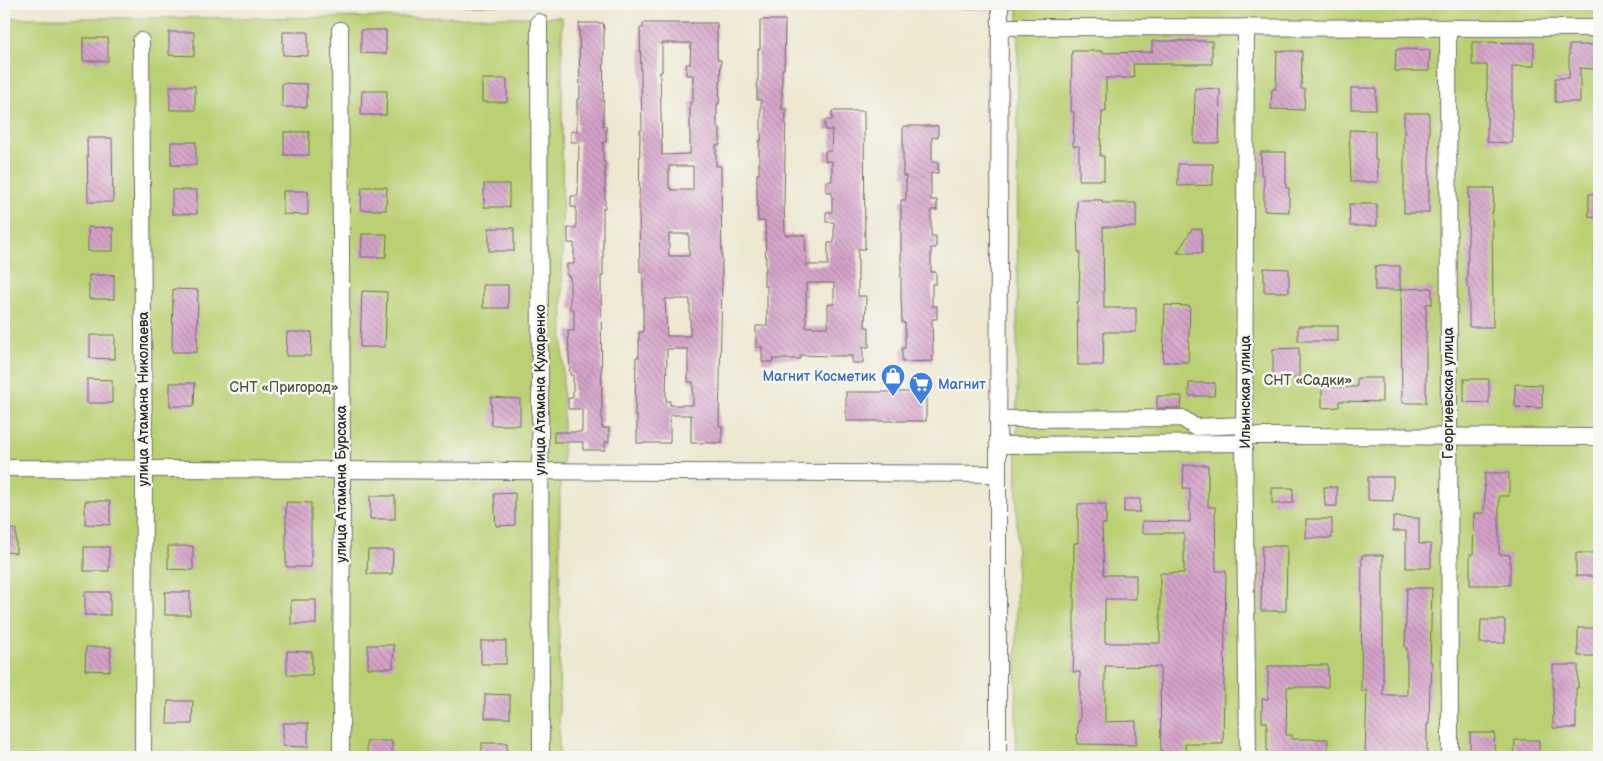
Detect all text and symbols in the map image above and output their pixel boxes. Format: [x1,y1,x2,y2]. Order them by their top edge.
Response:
street label: улица Атамана Кухаренко [532,304,549,476]
street label: улица Атамана Николаева [135,311,152,487]
street label: Георгиевская улица [1440,326,1457,459]
street label: Ильинская улица [1237,334,1254,449]
shop icon: Магнит Косметик [880,363,906,397]
place label: Магнит Косметик [763,368,877,385]
supermarket icon: Магнит [908,371,934,405]
park label: СНТ «Садки» [1264,372,1352,389]
place label: Магнит [938,376,986,393]
park label: СНТ «Пригород» [230,379,339,396]
street label: улица Атамана Бурсака [333,404,350,563]

